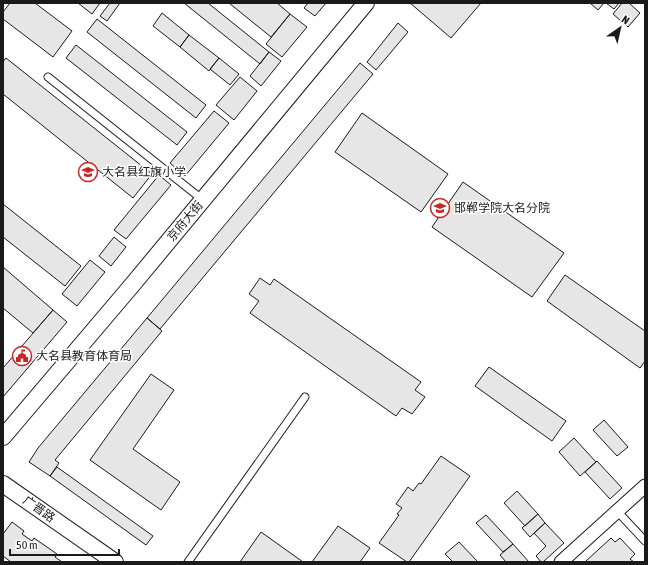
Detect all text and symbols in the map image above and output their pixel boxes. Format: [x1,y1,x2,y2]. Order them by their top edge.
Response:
north arrow [600,8,640,48]
text: N [620,13,632,27]
school or university icon: 大名县红旗小学 [77,161,99,183]
place label: 大名县红旗小学 [102,165,186,179]
school or university icon: 邯郸学院大名分院 [429,197,451,219]
street label: 京府大街 [164,198,206,244]
place label: 邯郸学院大名分院 [454,201,550,215]
public building icon: 大名县教育体育局 [11,345,33,367]
place label: 大名县教育体育局 [36,349,132,363]
street label: 广晋路 [20,493,58,525]
scale bar [10,531,119,557]
text: 50 m [16,538,38,552]

